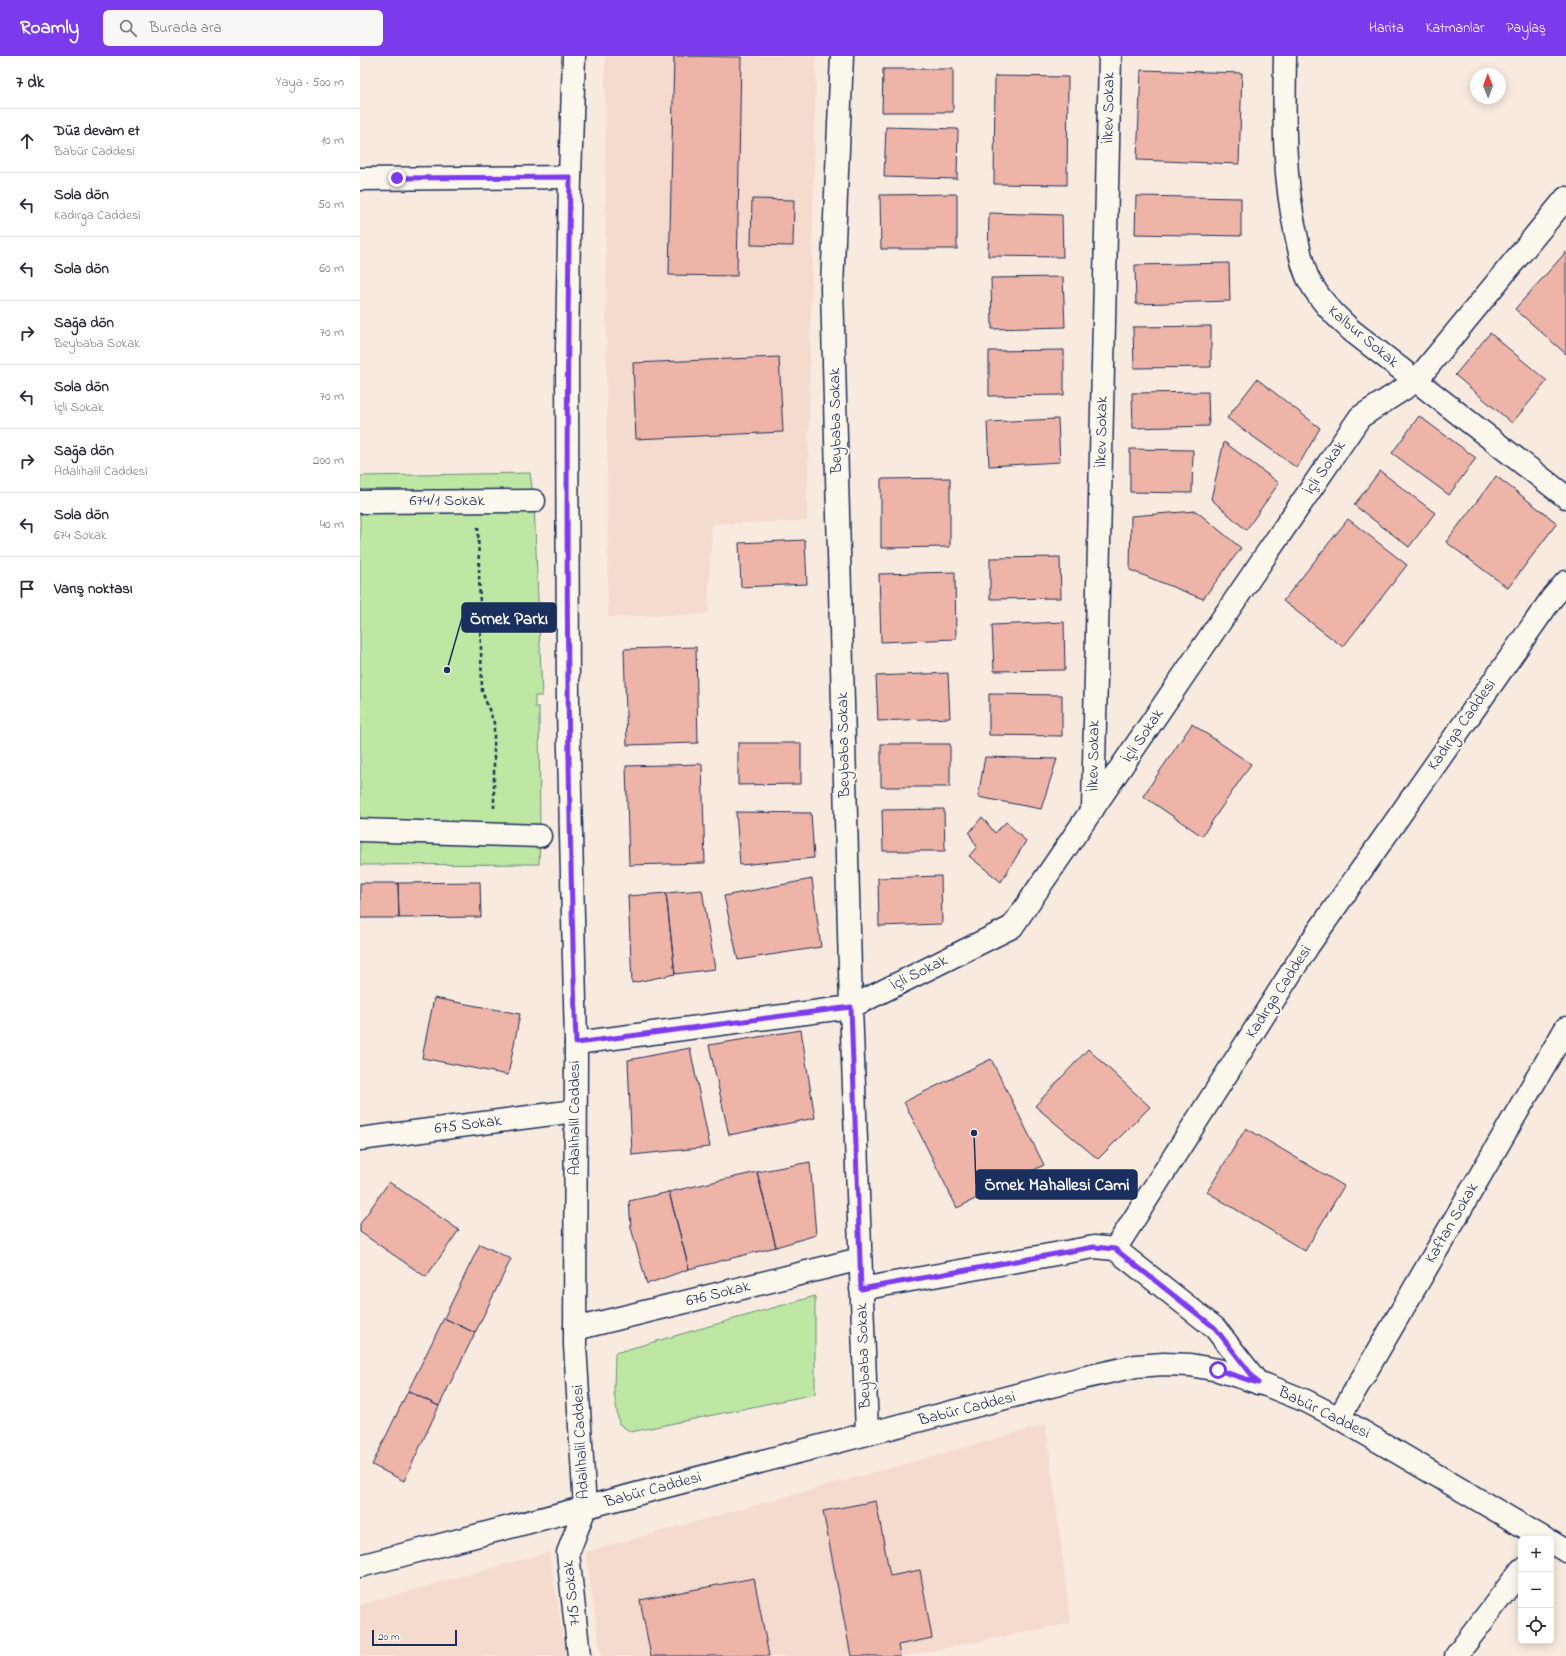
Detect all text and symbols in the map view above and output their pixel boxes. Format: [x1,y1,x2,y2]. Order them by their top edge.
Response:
search box [103,10,383,46]
text: Roamly [20,15,79,42]
icon: search [117,17,139,39]
text: Burada ara [149,17,222,39]
text: Harita [1369,18,1404,39]
text: Katmanlar [1426,18,1484,39]
text: Paylaş [1506,18,1546,39]
north arrow [1470,68,1506,104]
text: 7 dk [16,70,44,95]
street label: İlkev Sokak [1096,71,1122,144]
text: Yaya · 500 m [275,73,344,92]
text: Düz devam et [54,120,140,142]
icon: ahead [16,130,38,152]
text: 10 m [321,131,344,150]
text: Babür Caddesi [54,142,135,161]
route end [388,169,406,187]
text: Sola dön [54,184,109,206]
icon: left [16,194,38,216]
text: 50 m [318,195,344,214]
text: Kadırga Caddesi [54,206,141,225]
icon: left [16,258,38,280]
text: Sola dön [54,258,109,280]
text: 60 m [319,259,344,278]
street label: Kalbur Sokak [1322,300,1405,375]
text: Sağa dön [54,312,114,334]
icon: right [16,322,38,344]
text: 70 m [320,323,344,342]
text: Beybaba Sokak [54,334,140,353]
street label: Beybaba Sokak [823,367,849,475]
text: Sola dön [54,376,109,398]
icon: left [16,386,38,408]
text: 70 m [320,387,344,406]
street label: İlkev Sokak [1089,395,1115,468]
text: İçli Sokak [54,398,104,417]
street label: İçli Sokak [1298,435,1353,500]
text: Sağa dön [54,440,114,462]
icon: right [16,450,38,472]
text: 200 m [313,451,344,470]
text: Adalıhalil Caddesi [54,462,148,481]
street label: 674/1 Sokak [409,489,486,513]
text: Sola dön [54,504,109,526]
icon: left [16,514,38,536]
text: 40 m [320,515,344,534]
text: 674 Sokak [54,526,107,545]
icon: arrive [16,578,38,600]
text: Varış noktası [54,578,133,600]
callout: Örnek Parkı [462,603,556,632]
text: Örnek Parkı [470,607,548,632]
street label: Kadırga Caddesi [1422,674,1502,776]
street label: Beybaba Sokak [831,691,857,799]
street label: İçli Sokak [1116,703,1171,768]
street label: İlkev Sokak [1081,719,1107,792]
street label: Kadırga Caddesi [1240,941,1318,1043]
street label: İçli Sokak [886,948,953,997]
street label: Adalıhalil Caddesi [563,1060,587,1176]
street label: 675 Sokak [433,1109,504,1141]
callout: Örnek Mahallesi Cami [976,1170,1137,1199]
text: Örnek Mahallesi Cami [985,1173,1129,1198]
street label: Kaftan Sokak [1419,1177,1485,1268]
street label: 676 Sokak [683,1274,754,1314]
street label: Beybaba Sokak [850,1302,878,1410]
route start [1209,1361,1227,1379]
street label: Babür Caddesi [1273,1380,1374,1446]
street label: Adalıhalil Caddesi [566,1384,596,1500]
street label: Babür Caddesi [915,1385,1018,1433]
street label: Babür Caddesi [601,1466,704,1515]
map controls [1518,1536,1554,1644]
button: + [1518,1536,1554,1572]
street label: 715 Sokak [557,1558,587,1627]
button: − [1518,1572,1554,1608]
button: locate [1518,1608,1554,1644]
scale bar [372,1628,457,1647]
text: 20 m [378,1629,400,1645]

